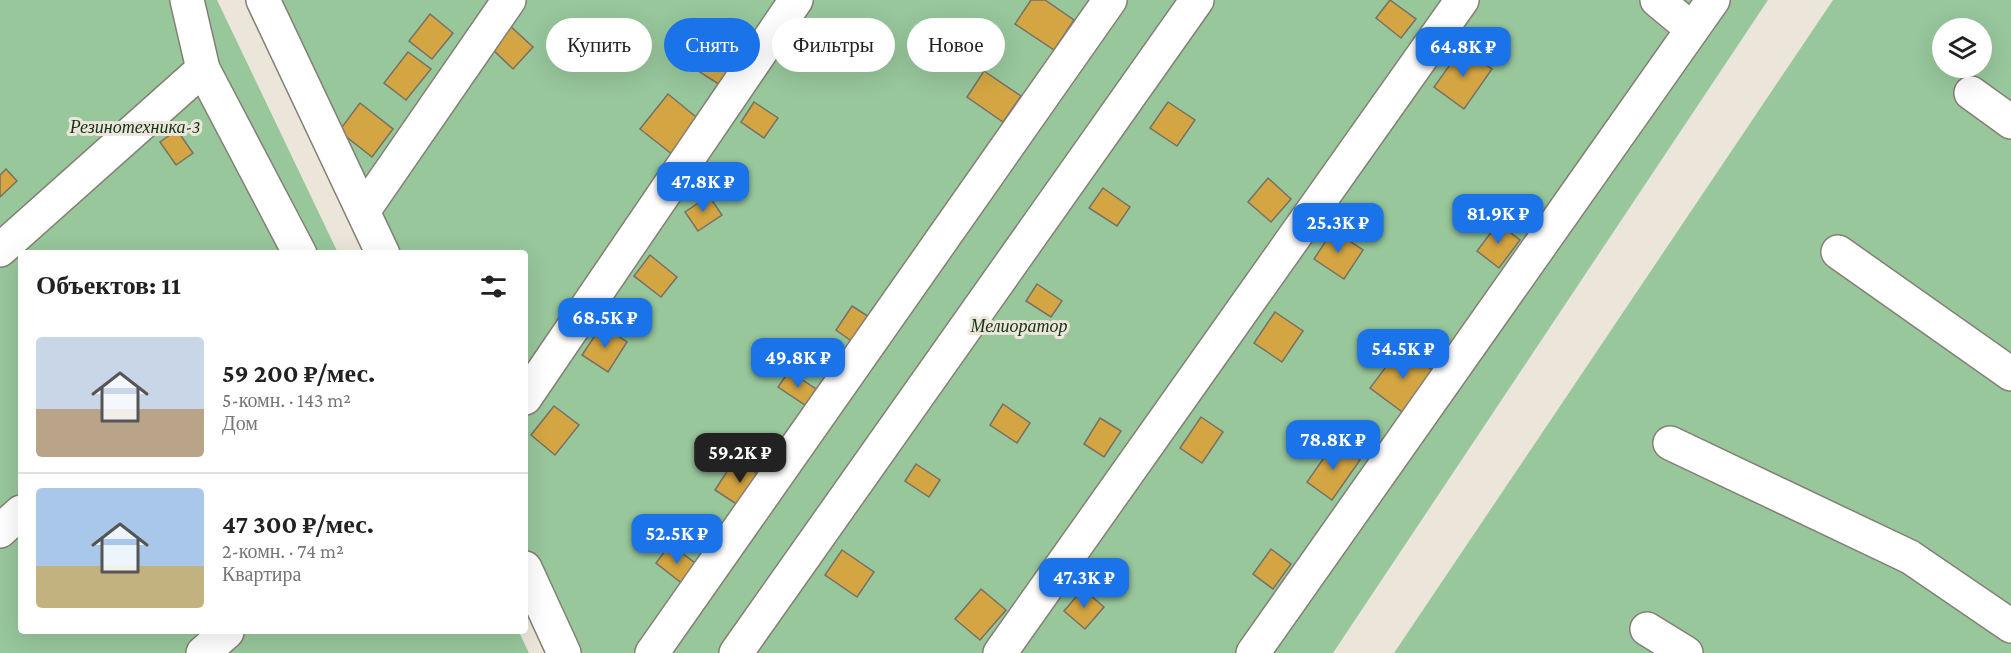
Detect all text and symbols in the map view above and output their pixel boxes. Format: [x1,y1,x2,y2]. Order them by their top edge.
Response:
chip: Купить [546,18,652,72]
chip: Снять [664,18,760,72]
chip: Фильтры [772,18,895,72]
chip: Новое [907,18,1005,72]
map controls [1932,18,1992,78]
button: layers [1932,18,1992,78]
pin: 64.8K ₽ [1408,27,1518,78]
text: 64.8K ₽ [1430,35,1496,57]
park label: Резинотехника-3 [69,117,200,137]
pin: 47.8K ₽ [648,162,758,213]
text: 47.8K ₽ [671,170,735,192]
pin: 81.9K ₽ [1443,194,1553,245]
text: 81.9K ₽ [1466,202,1530,224]
pin: 25.3K ₽ [1283,203,1393,254]
text: 25.3K ₽ [1307,211,1369,233]
icon: filters [477,270,510,303]
text: Объектов: 11 [36,271,181,300]
pin: 68.5K ₽ [550,298,660,349]
text: 68.5K ₽ [572,306,638,328]
park label: Мелиоратор [969,316,1068,336]
pin: 54.5K ₽ [1348,329,1458,380]
text: 54.5K ₽ [1371,337,1435,359]
pin: 49.8K ₽ [743,338,853,389]
text: 49.8K ₽ [765,346,831,368]
text: 59 200 ₽/мес. [222,359,375,388]
icon: home [84,361,156,433]
text: 5-комн. · 143 m² [222,389,351,411]
text: Дом [222,412,258,434]
pin: 78.8K ₽ [1278,420,1388,471]
text: 78.8K ₽ [1300,428,1366,450]
pin: 59.2K ₽ [685,433,795,484]
text: 59.2K ₽ [708,441,772,463]
text: 47 300 ₽/мес. [222,510,374,539]
icon: home [84,512,156,584]
pin: 52.5K ₽ [622,514,732,565]
text: 52.5K ₽ [646,522,708,544]
text: 2-комн. · 74 m² [222,540,344,562]
pin: 47.3K ₽ [1029,558,1139,609]
text: Квартира [222,563,301,585]
text: 47.3K ₽ [1053,566,1115,588]

